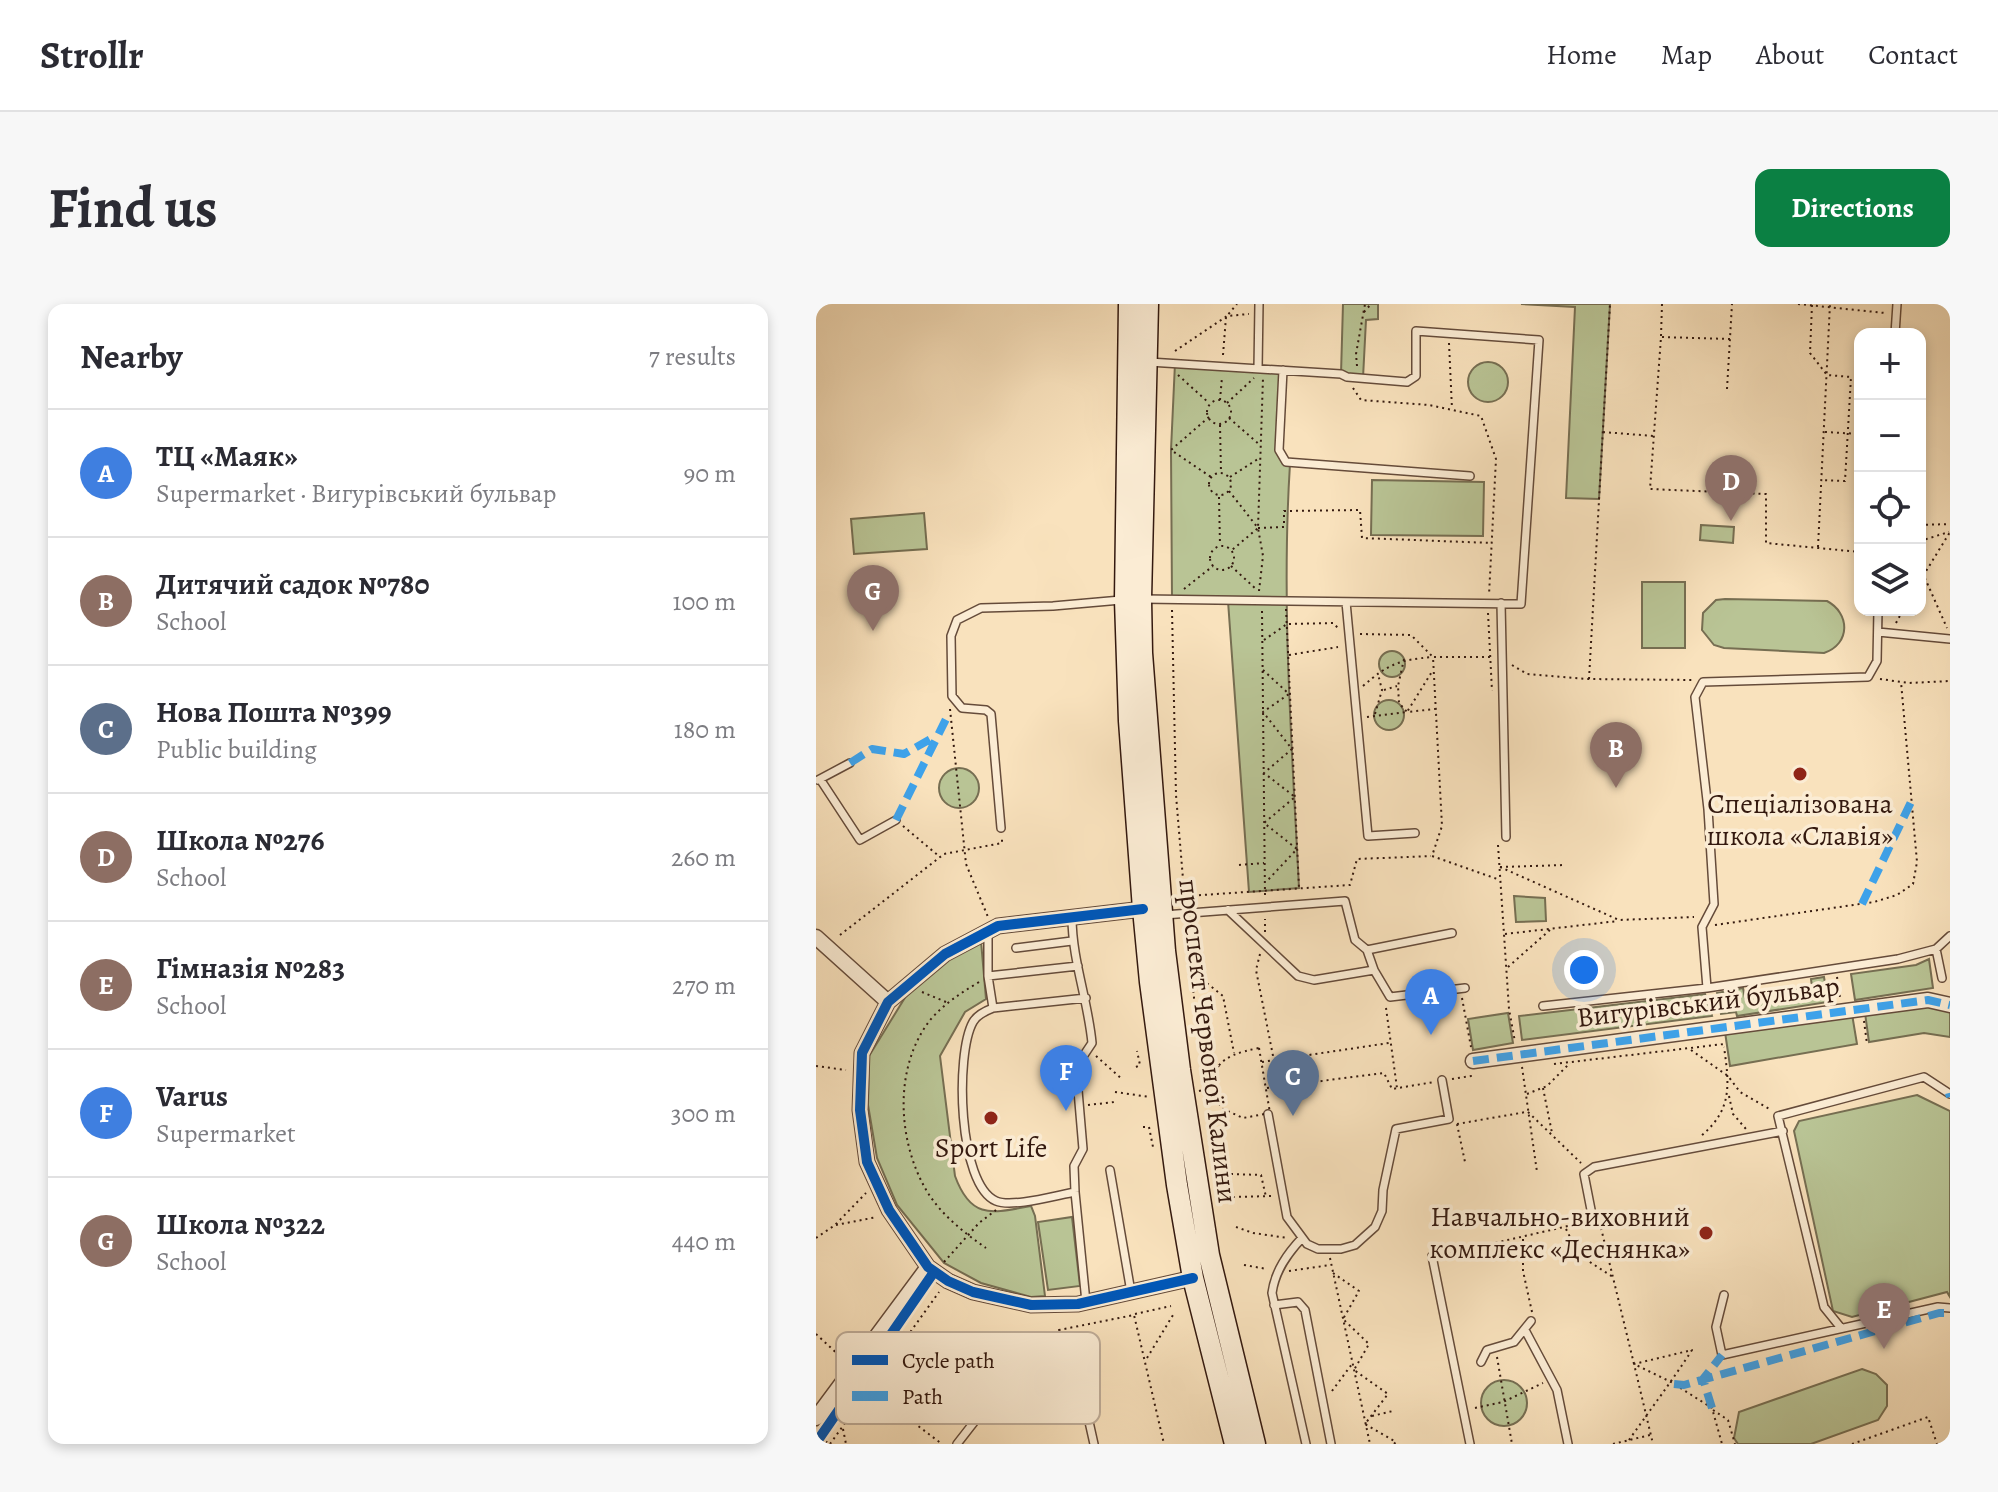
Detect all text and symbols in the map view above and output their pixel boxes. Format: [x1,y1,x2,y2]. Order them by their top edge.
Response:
text: Strollr [40,29,144,81]
text: Home [1546,36,1617,74]
text: Map [1661,36,1712,74]
text: About [1756,36,1824,74]
text: Contact [1868,36,1958,74]
button: Directions [1755,169,1950,247]
text: Find us [48,170,218,246]
map controls [1854,328,1926,616]
button: + [1854,328,1926,400]
text: Nearby [80,333,183,380]
text: 7 results [649,339,736,374]
button: − [1854,400,1926,472]
text: ТЦ «Маяк» [156,436,298,476]
pin: D [1705,455,1757,521]
text: A [98,456,114,491]
text: 90 m [684,456,736,491]
button: locate [1854,472,1926,544]
text: Supermarket · Вигурівський бульвар [156,476,556,511]
button: layers [1854,544,1926,616]
text: Дитячий садок №780 [156,564,430,604]
pin: G [847,565,899,631]
text: B [98,584,114,619]
text: 100 m [673,584,736,619]
text: School [156,604,226,639]
text: Нова Пошта №399 [156,692,392,732]
text: C [98,712,114,747]
text: 180 m [674,712,736,747]
pin: B [1590,722,1642,788]
text: Public building [156,732,317,767]
marker: Спеціалізована школа «Славія» [1791,765,1809,783]
place label: Спеціалізована школа «Славія» [1707,785,1893,855]
text: Школа №276 [156,820,324,860]
text: D [97,840,115,875]
text: 260 m [671,840,736,875]
text: School [156,860,226,895]
street label: проспект Червоної Калини [1169,877,1247,1205]
text: Гімназія №283 [156,948,345,988]
your location [1564,950,1604,990]
street label: Вигурівський бульвар [1574,967,1842,1037]
text: E [98,968,114,1003]
text: 270 m [672,968,736,1003]
pin: A [1405,969,1457,1035]
text: School [156,988,226,1023]
pin: F [1040,1045,1092,1111]
pin: C [1267,1050,1319,1116]
text: Varus [156,1076,228,1116]
text: F [99,1096,113,1131]
text: 300 m [671,1096,736,1131]
marker: Sport Life [982,1109,1000,1127]
text: Supermarket [156,1116,296,1151]
place label: Sport Life [935,1129,1047,1167]
place label: Навчально-виховний комплекс «Деснянка» [1429,1198,1690,1268]
text: Школа №322 [156,1204,325,1244]
text: G [97,1224,115,1259]
text: 440 m [672,1224,736,1259]
marker: Навчально-виховний комплекс «Деснянка» [1697,1224,1715,1242]
text: School [156,1244,226,1279]
pin: E [1858,1283,1910,1349]
legend [836,1332,1100,1424]
text: Cycle path [902,1346,995,1376]
text: Path [902,1382,943,1412]

